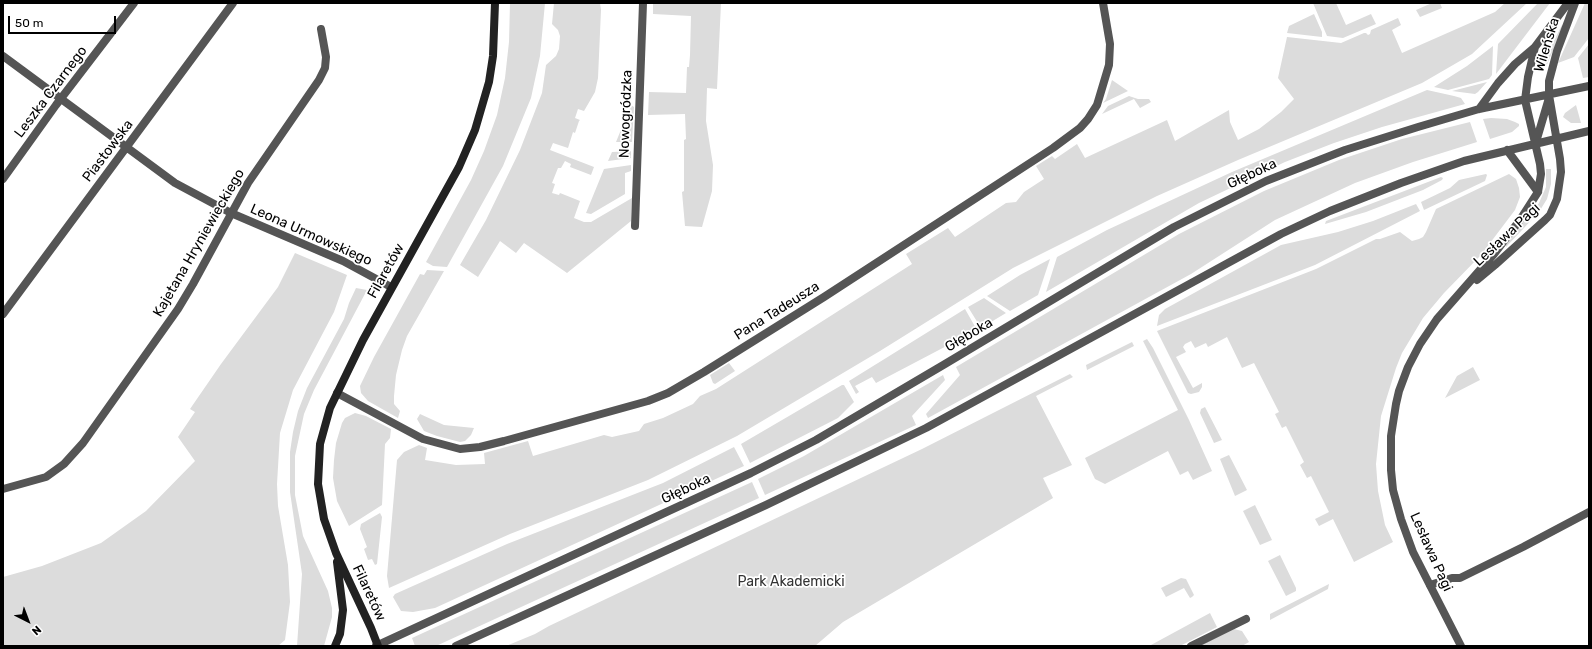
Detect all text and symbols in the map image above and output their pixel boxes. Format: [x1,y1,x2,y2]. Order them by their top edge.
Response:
scale bar [10,8,118,34]
text: 50 m [15,16,43,30]
street label: Wileńska [1531,16,1563,74]
street label: Leszka Czarnego [11,43,91,141]
street label: Nowogródzka [616,69,636,159]
street label: Piastowska [79,117,137,185]
street label: Głęboka [1225,155,1279,193]
street label: Kajetana Hryniewieckiego [150,166,248,320]
street label: Lesława Pagi [1470,200,1544,270]
street label: Leona Urmowskiego [247,201,375,269]
street label: Filaretów [364,241,408,301]
street label: Pana Tadeusza [731,278,823,344]
street label: Głęboka [942,314,996,356]
street label: Głęboka [659,470,713,508]
street label: Lesława Pagi [1406,510,1456,594]
street label: Filaretów [349,562,389,624]
park label: Park Akademicki [737,574,845,590]
north arrow [8,601,48,641]
text: N [29,623,44,638]

